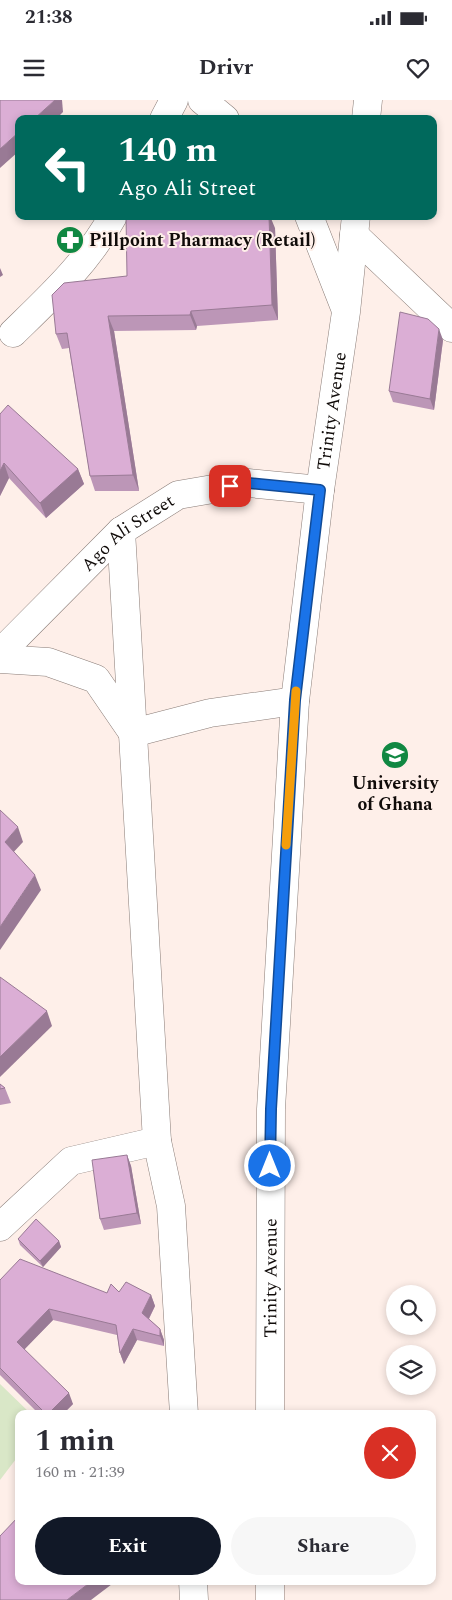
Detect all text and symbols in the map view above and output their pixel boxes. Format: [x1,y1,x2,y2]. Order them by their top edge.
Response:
text: 21:38 [25,3,73,32]
text: Drivr [199,51,253,84]
icon: menu [20,54,48,82]
icon: heart [404,54,432,82]
text: 140 m [118,124,217,177]
icon: left [35,135,100,200]
text: Ago Ali Street [118,172,256,205]
pharmacy icon: Pillpoint Pharmacy (Retail) [55,225,85,255]
place label: Pillpoint Pharmacy (Retail) [89,227,316,254]
street label: Trinity Avenue [310,350,354,472]
pin [209,465,251,507]
icon: arrive [216,472,244,500]
street label: Ago Ali Street [75,487,180,578]
school or university icon: University of Ghana [380,740,410,770]
place label: University of Ghana [352,770,440,818]
position arrow [243,1139,295,1191]
street label: Trinity Avenue [257,1218,284,1338]
map controls [386,1285,436,1395]
button: search [386,1285,436,1335]
button: layers [386,1345,436,1395]
text: 1 min [35,1418,115,1464]
button: close [364,1427,416,1479]
text: 160 m · 21:39 [35,1460,125,1484]
button: Exit [35,1517,221,1575]
button: Share [231,1517,416,1575]

